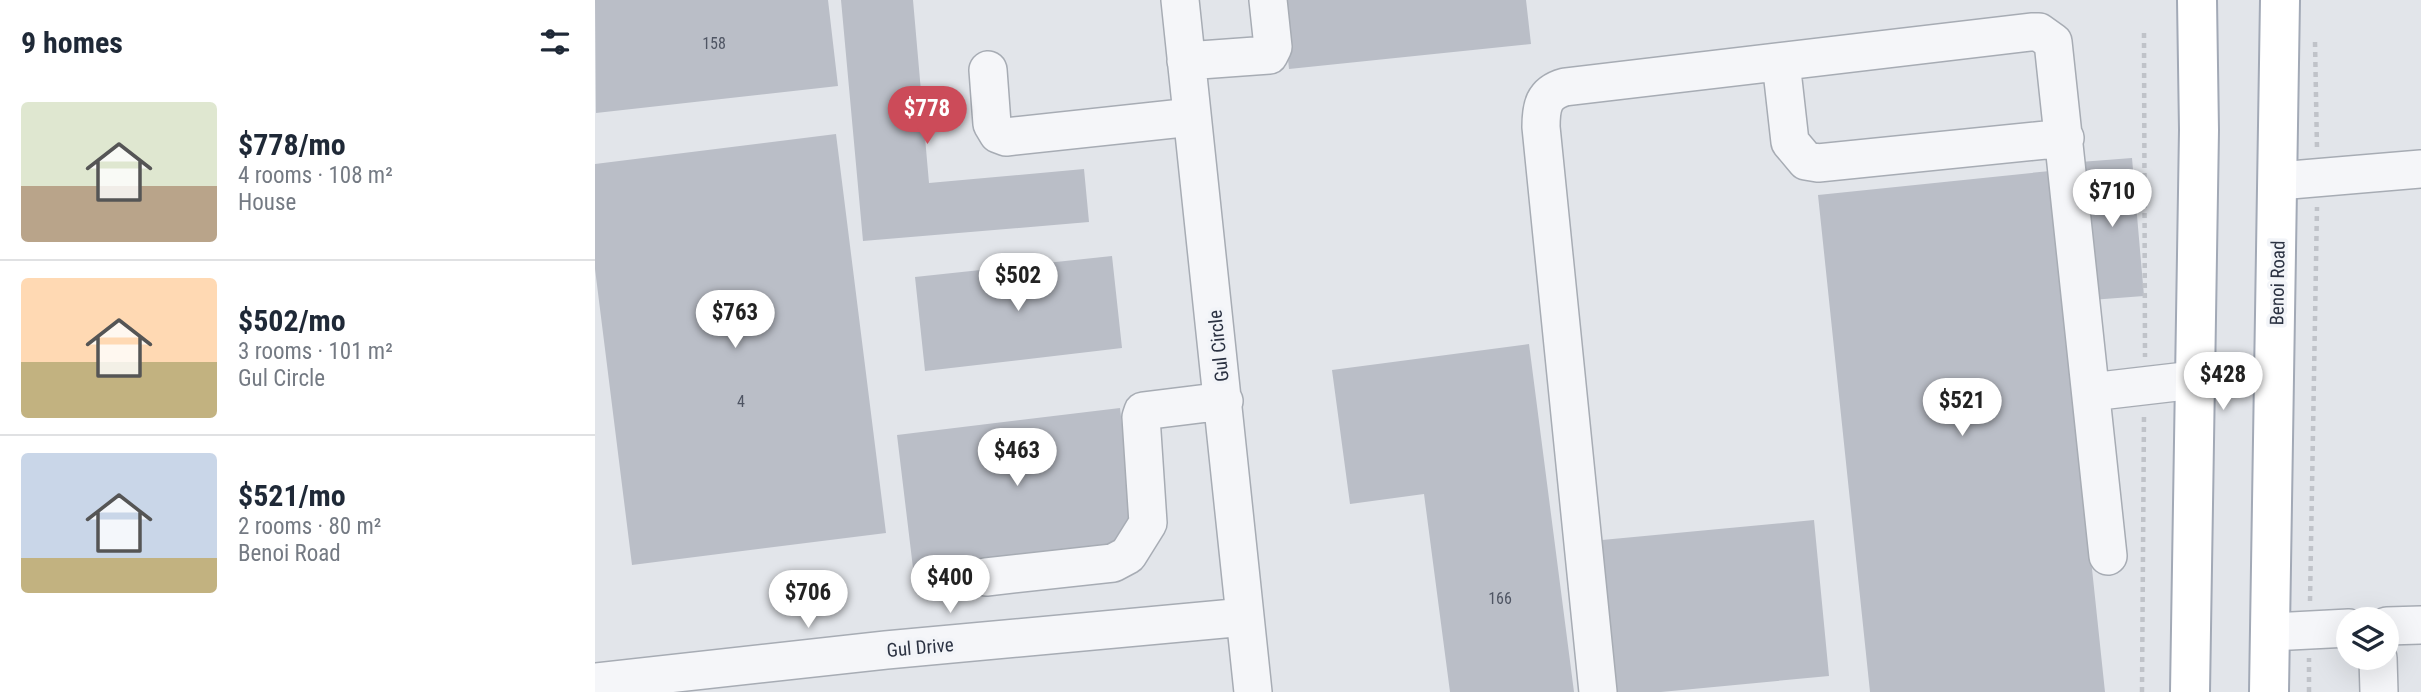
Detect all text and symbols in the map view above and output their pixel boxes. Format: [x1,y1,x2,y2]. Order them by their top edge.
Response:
icon: filters [536,23,574,61]
text: 9 homes [21,25,123,60]
house number: 158 [702,34,726,53]
pin: $778 [886,86,968,146]
text: $778 [904,95,950,122]
text: $778/mo [238,127,346,162]
icon: home [77,130,161,214]
text: 4 rooms · 108 m² [238,162,393,189]
pin: $710 [2071,170,2153,229]
text: $710 [2089,178,2135,205]
text: House [238,189,296,216]
street label: Benoi Road [2265,240,2290,326]
pin: $502 [977,254,1059,313]
text: $502 [995,262,1041,289]
pin: $763 [694,290,776,350]
text: $763 [712,299,758,326]
text: $502/mo [238,303,346,338]
icon: home [77,306,161,390]
street label: Gul Circle [1203,309,1234,383]
text: 3 rooms · 101 m² [238,338,393,365]
pin: $428 [2182,352,2264,412]
text: $428 [2200,361,2246,388]
text: Gul Circle [238,365,325,392]
pin: $521 [1921,378,2003,438]
text: $521 [1939,387,1985,414]
house number: 4 [737,392,745,411]
pin: $463 [976,428,1058,488]
text: $463 [994,437,1040,464]
text: $521/mo [238,478,346,513]
icon: home [77,481,161,565]
text: 2 rooms · 80 m² [238,513,381,540]
text: Benoi Road [238,540,341,567]
pin: $400 [909,556,991,615]
text: $400 [927,564,973,591]
pin: $706 [767,570,849,630]
text: $706 [785,579,831,606]
house number: 166 [1488,589,1512,608]
map controls [2336,607,2399,670]
button: layers [2336,607,2399,670]
street label: Gul Drive [886,633,955,662]

